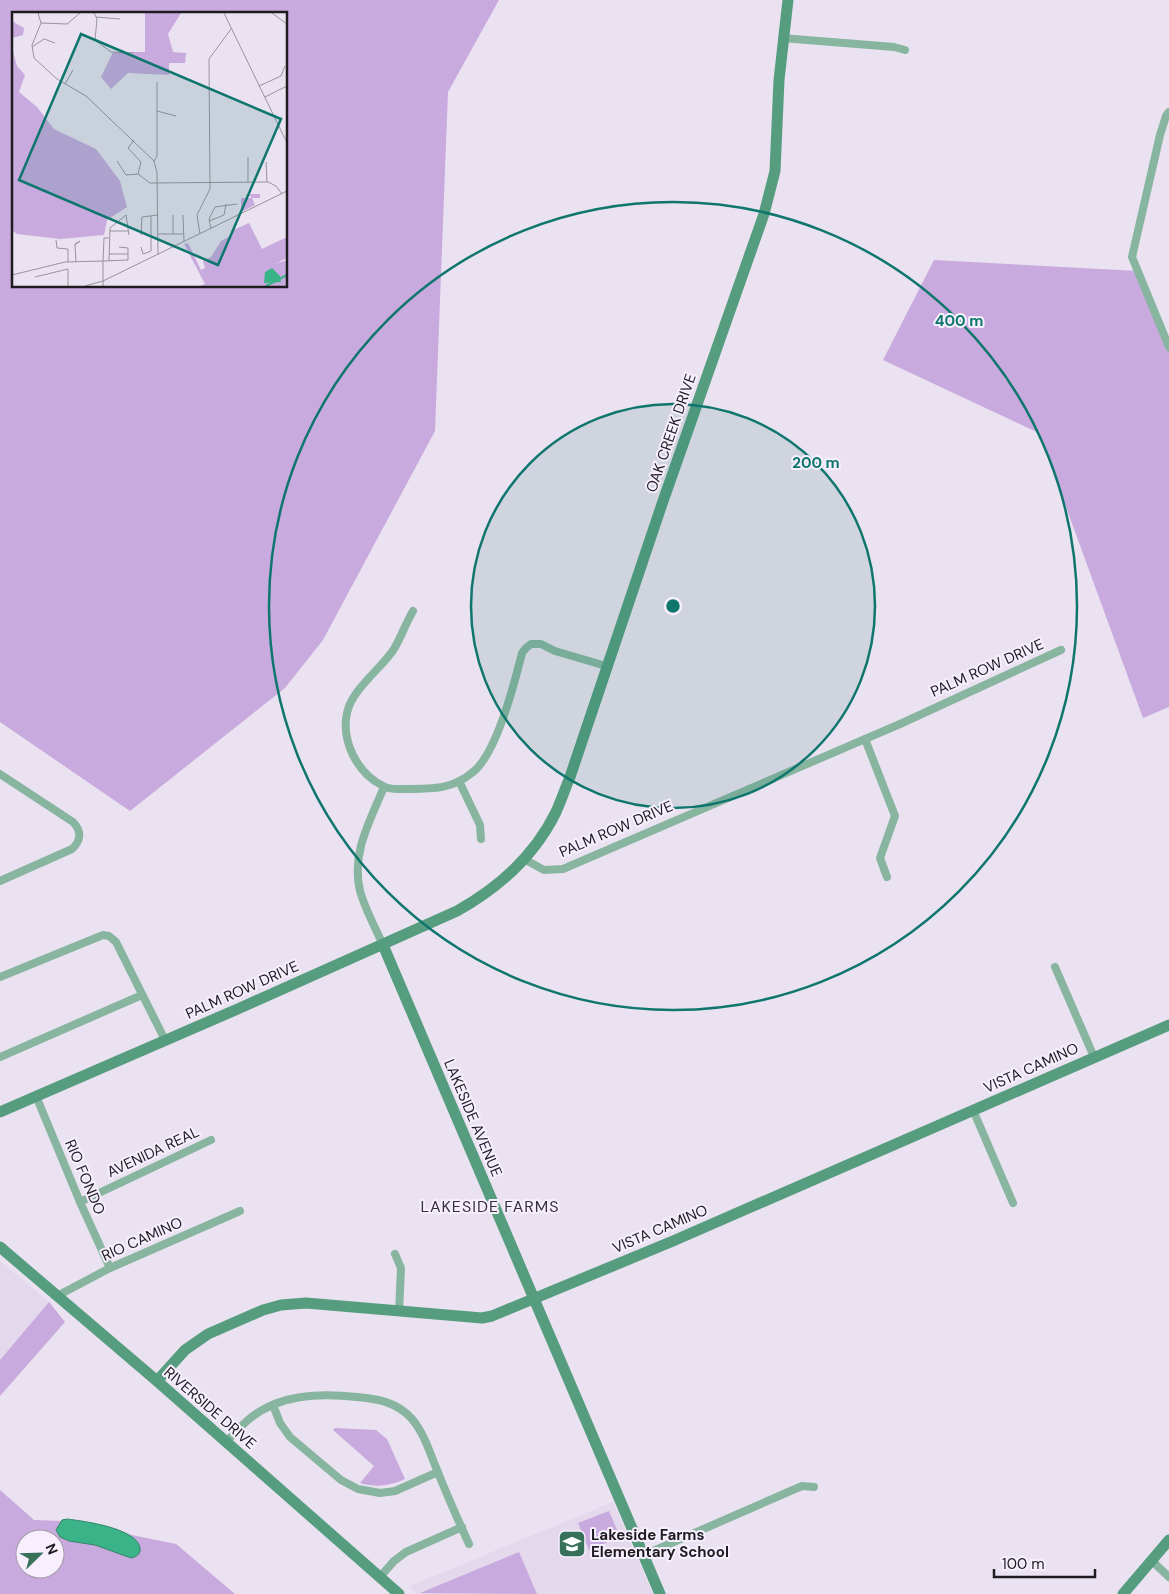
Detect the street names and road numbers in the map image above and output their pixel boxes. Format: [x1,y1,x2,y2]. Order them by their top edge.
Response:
street label: OAK CREEK DRIVE [641,371,701,495]
street label: PALM ROW DRIVE [927,634,1047,702]
street label: PALM ROW DRIVE [556,796,676,862]
street label: PALM ROW DRIVE [182,956,302,1024]
street label: VISTA CAMINO [980,1038,1082,1098]
street label: LAKESIDE AVENUE [439,1056,507,1180]
street label: AVENIDA REAL [104,1122,202,1182]
street label: RIO FONDO [60,1136,110,1218]
street label: VISTA CAMINO [609,1200,711,1258]
street label: RIO CAMINO [98,1212,186,1266]
street label: RIVERSIDE DRIVE [160,1362,260,1454]

